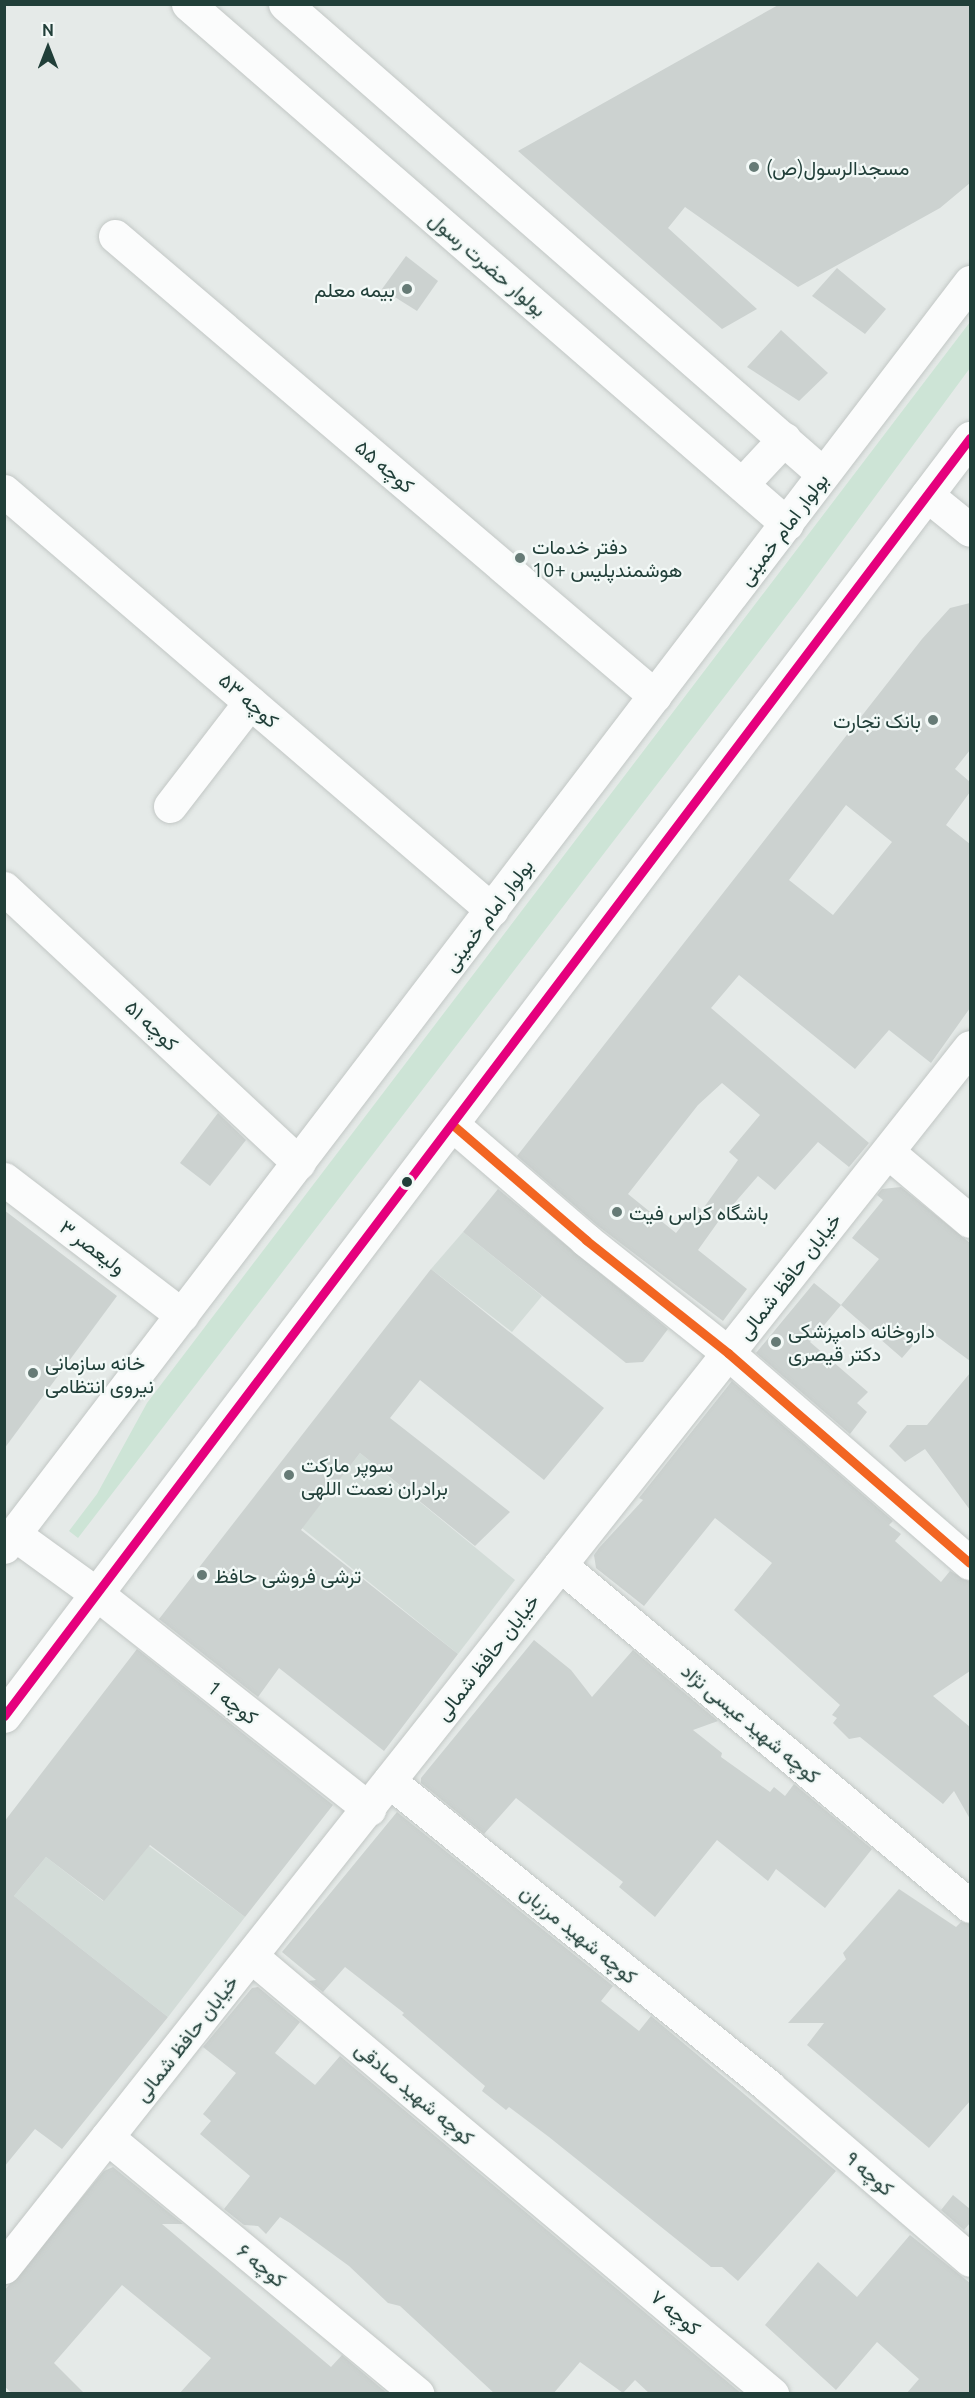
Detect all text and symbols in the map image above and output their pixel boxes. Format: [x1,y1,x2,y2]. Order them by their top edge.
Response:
north arrow [18,18,78,78]
text: N [42,21,54,39]
place label: مسجدالرسول(ص) [766,155,909,179]
marker: مسجدالرسول(ص) [747,160,761,174]
street label: بولوار حضرت رسول [425,207,551,321]
place label: بیمه معلم [314,277,395,301]
marker: بیمه معلم [400,282,414,296]
street label: کوچه ۵۵ [351,434,419,498]
street label: بولوار امام خمینی [733,468,833,590]
place label: دفتر خدمات هوشمندپلیس +10 [532,534,682,581]
marker: دفتر خدمات هوشمندپلیس +10 [513,551,527,565]
street label: کوچه ۵۳ [214,668,284,732]
place label: بانک تجارت [833,708,921,732]
marker: بانک تجارت [926,713,940,727]
street label: بولوار امام خمینی [438,854,538,976]
street label: کوچه ۵۱ [121,995,183,1055]
unlabelled marker [401,1176,413,1188]
place label: باشگاه کراس فیت [629,1200,768,1224]
marker: باشگاه کراس فیت [610,1205,624,1219]
street label: خیابان حافظ شمالی [732,1208,846,1344]
street label: ولیعصر ۳ [55,1215,131,1279]
place label: داروخانه دامپزشکی دکتر قیصری [788,1318,935,1365]
marker: داروخانه دامپزشکی دکتر قیصری [769,1335,783,1349]
place label: خانه سازمانی نیروی انتظامی [45,1350,154,1397]
marker: خانه سازمانی نیروی انتظامی [26,1366,40,1380]
place label: سوپر مارکت برادران نعمت اللهی [301,1452,448,1499]
marker: سوپر مارکت برادران نعمت اللهی [282,1468,296,1482]
place label: ترشی فروشی حافظ [214,1563,361,1587]
marker: ترشی فروشی حافظ [195,1568,209,1582]
street label: خیابان حافظ شمالی [430,1589,544,1725]
street label: کوچه شهید عیسی نژاد [677,1658,825,1788]
street label: کوچه 1 [203,1675,263,1729]
street label: کوچه شهید مرزبان [516,1880,642,1988]
street label: خیابان حافظ شمالی [129,1970,243,2106]
street label: کوچه شهید صادقی [351,2036,479,2150]
street label: کوچه ۹ [841,2146,899,2200]
street label: کوچه ۶ [233,2238,291,2292]
street label: کوچه ۷ [646,2284,706,2340]

